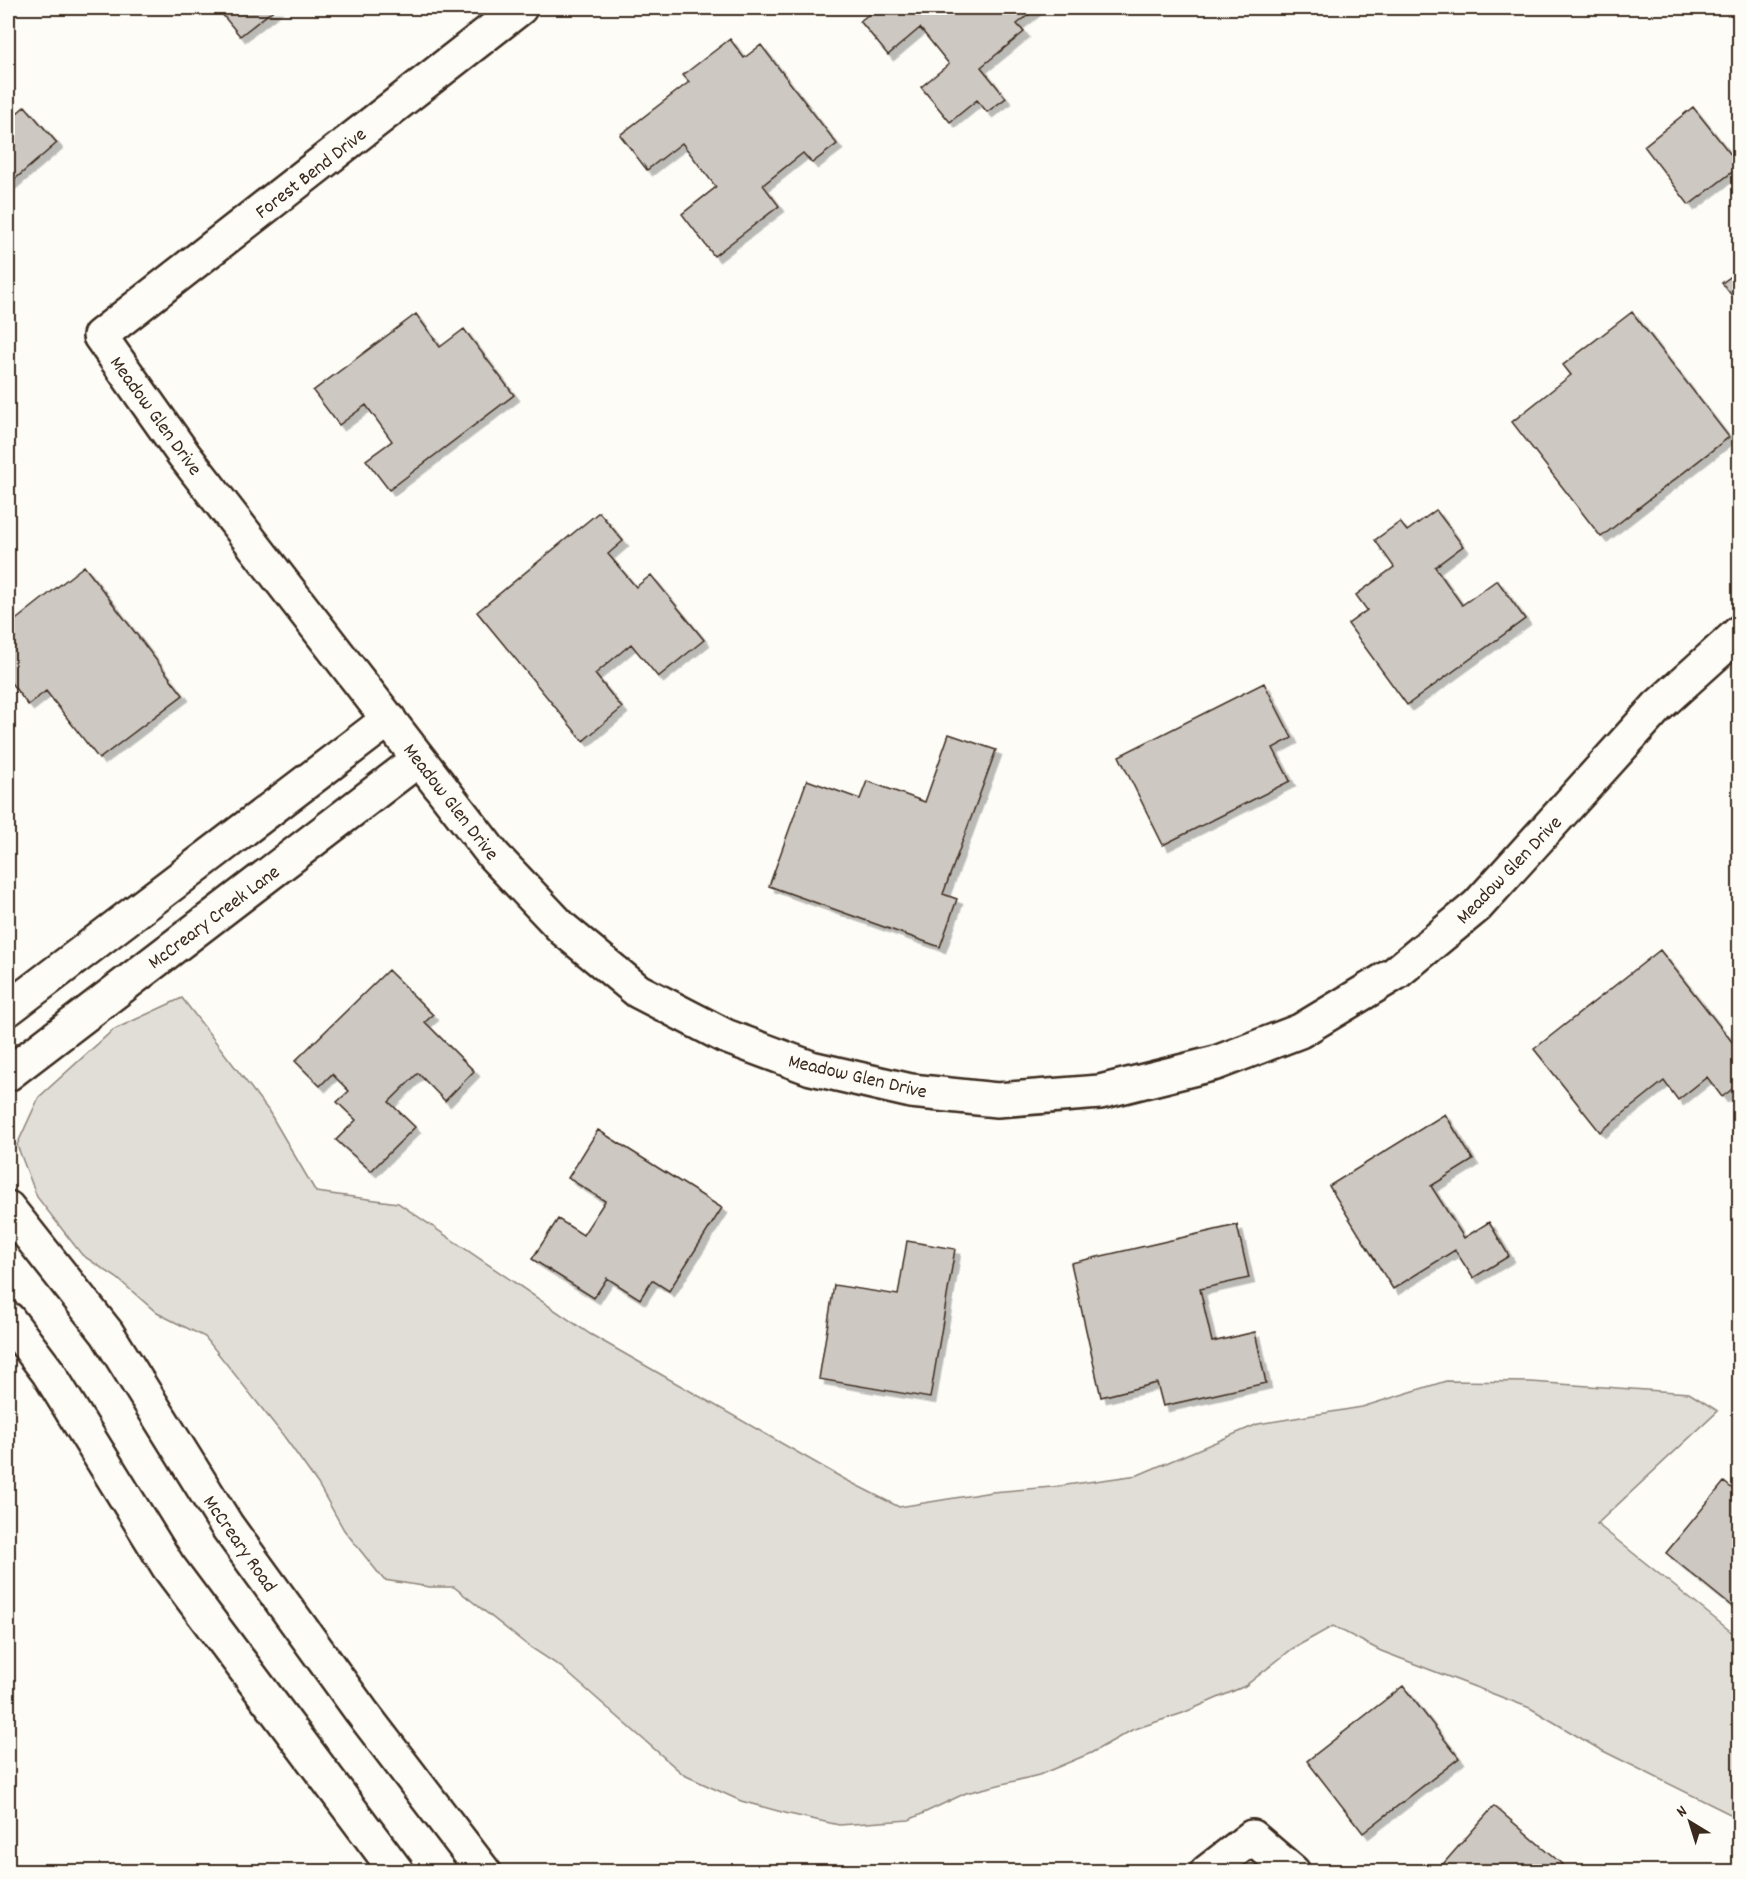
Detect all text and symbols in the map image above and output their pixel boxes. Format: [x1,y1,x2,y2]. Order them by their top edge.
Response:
street label: Forest Bend Drive [250,122,374,227]
street label: Meadow Glen Drive [102,351,208,482]
street label: Meadow Glen Drive [395,738,504,867]
street label: Meadow Glen Drive [1451,810,1570,932]
street label: McCreary Creek Lane [143,859,287,977]
street label: Meadow Glen Drive [785,1048,930,1108]
street label: McCreary Road [195,1491,282,1599]
north arrow [1660,1792,1720,1852]
text: N [1672,1801,1693,1824]

